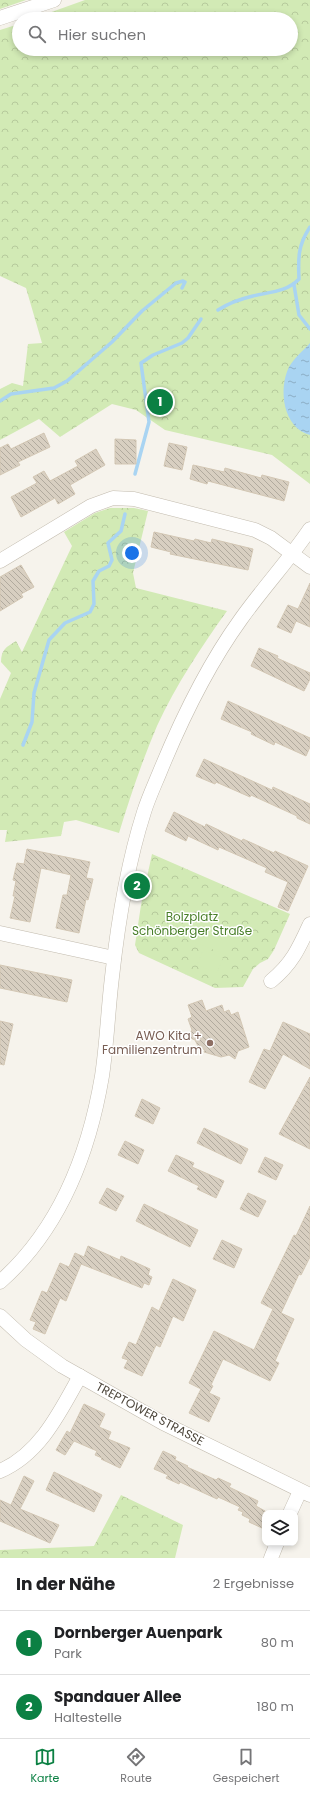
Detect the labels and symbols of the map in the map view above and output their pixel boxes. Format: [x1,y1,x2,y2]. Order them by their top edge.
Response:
pin: 1 [147,387,173,417]
your location [122,543,142,563]
pin: 2 [124,871,150,901]
park label: Bolzplatz Schönberger Straße [132,908,252,939]
place label: AWO Kita + Familienzentrum [102,1027,202,1058]
marker: AWO Kita + Familienzentrum [205,1038,215,1048]
street label: TREPTOWER STRASSE [93,1378,207,1449]

